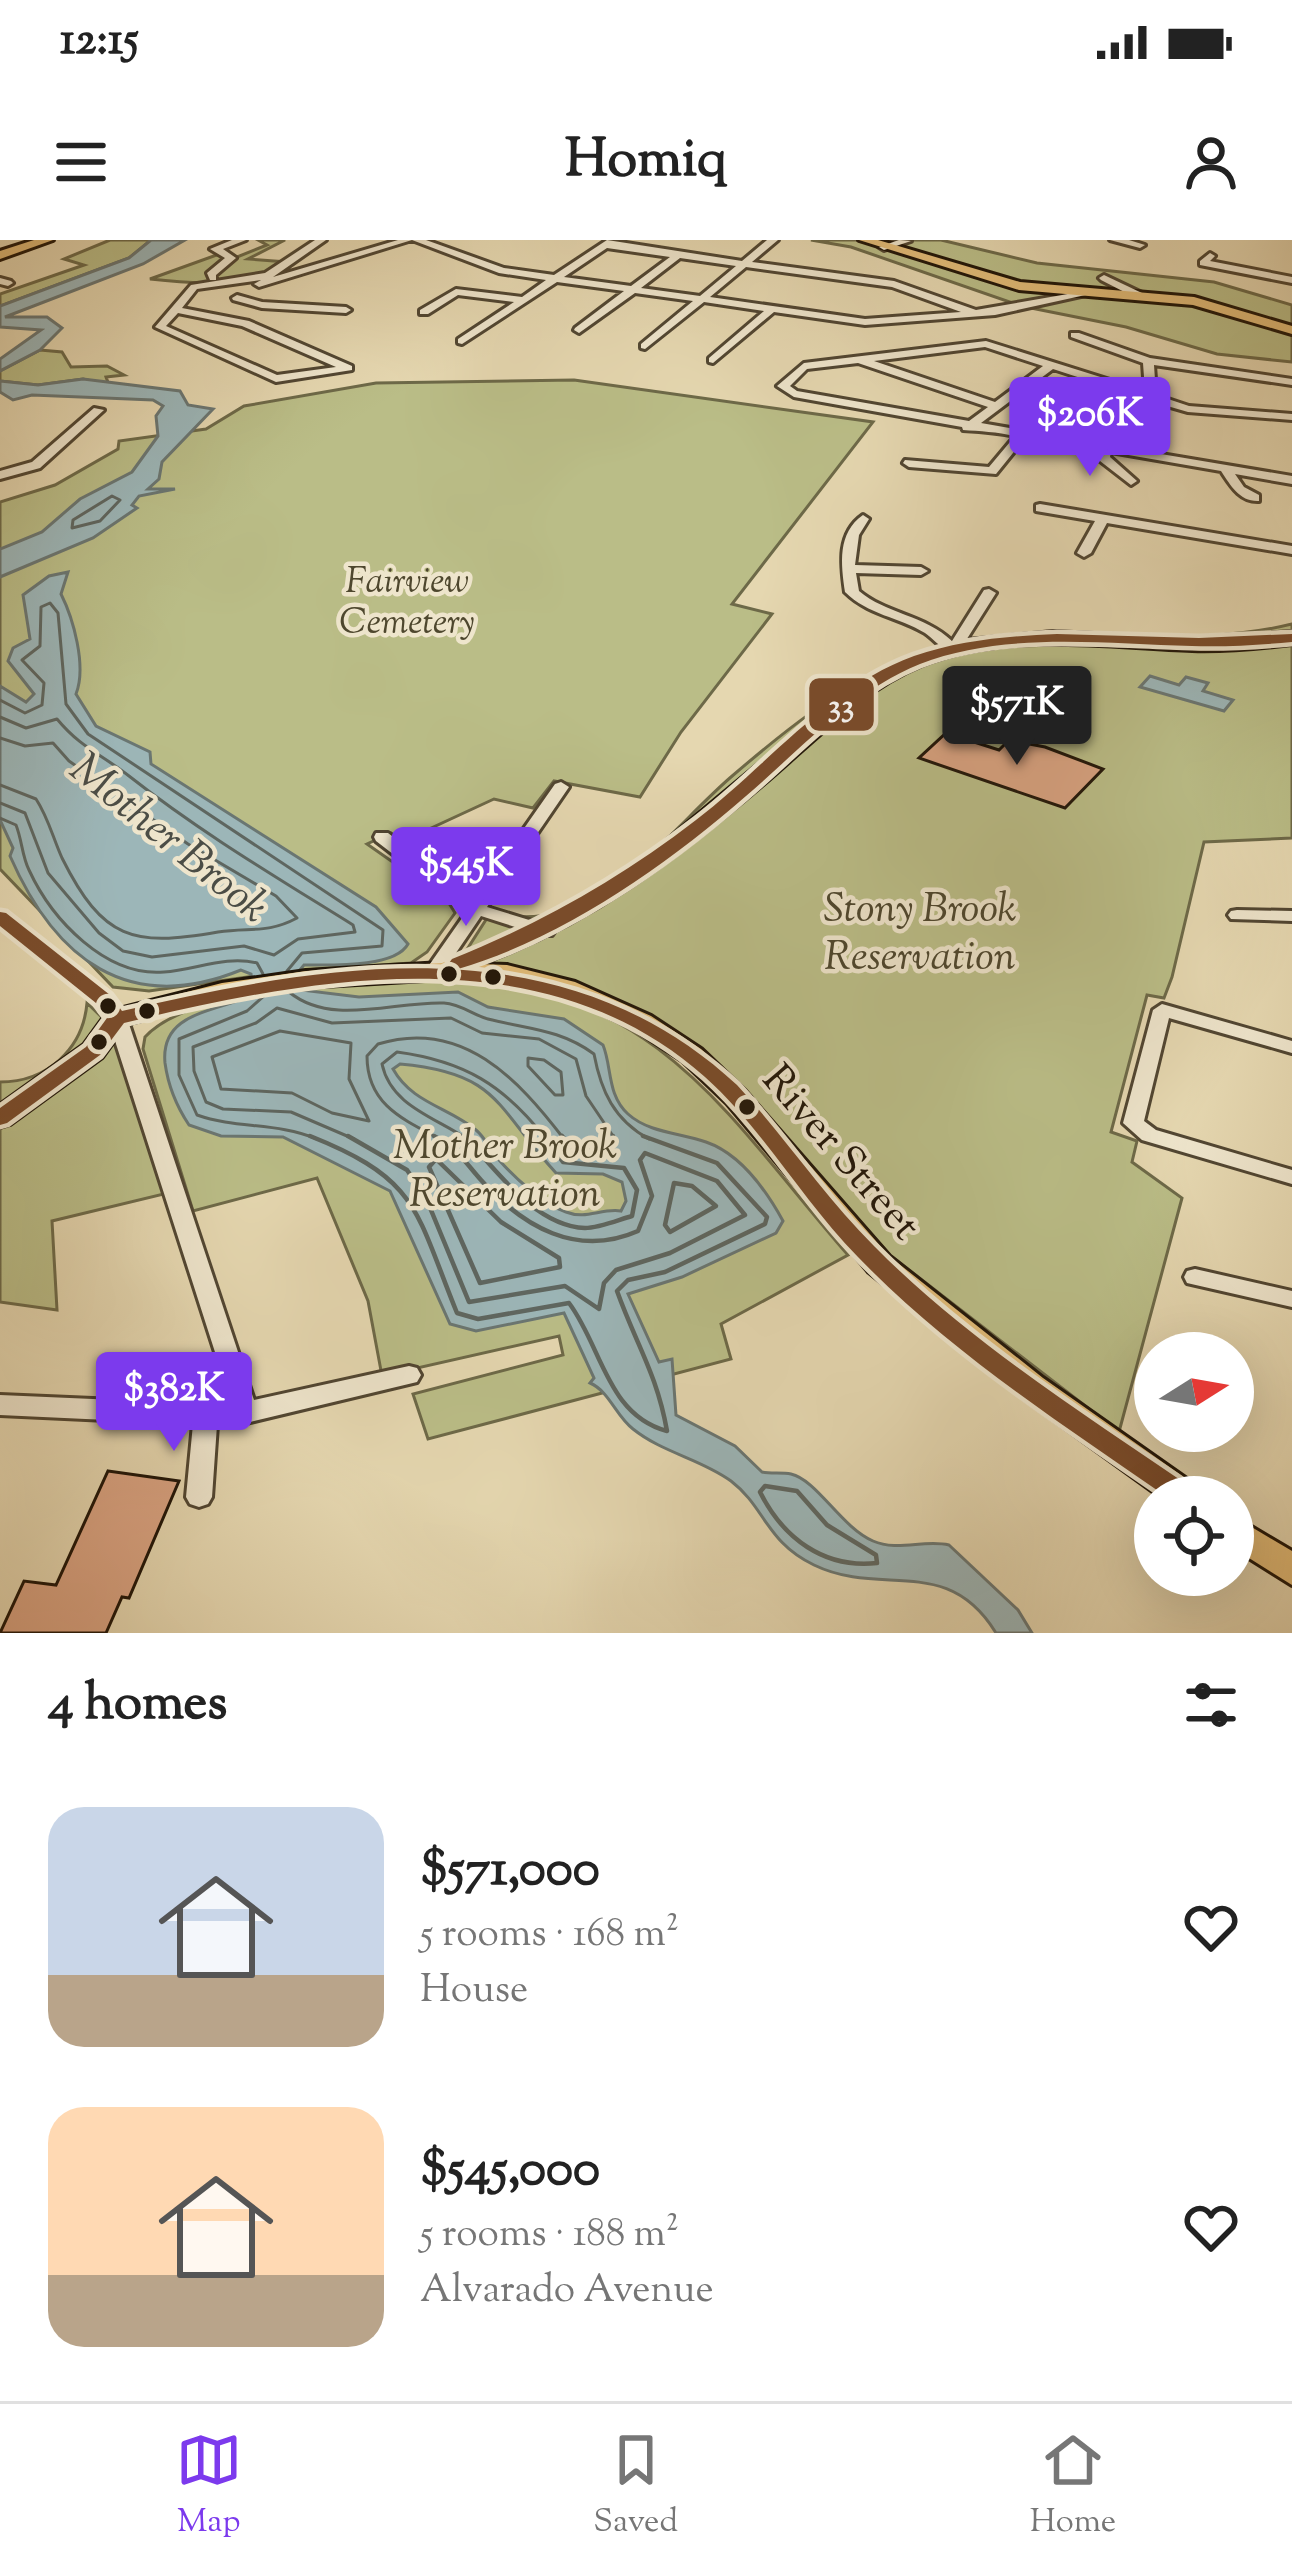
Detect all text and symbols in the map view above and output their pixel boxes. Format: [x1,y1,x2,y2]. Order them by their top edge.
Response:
text: 12:15 [60,10,139,75]
text: Homiq [565,123,727,201]
icon: menu [48,129,114,195]
icon: person [1178,129,1244,195]
pin: $206K [1006,377,1174,479]
text: $206K [1036,388,1144,444]
park label: Fairview Cemetery [339,557,475,650]
pin: $571K [933,666,1101,768]
line badge: 33 [807,676,876,733]
text: $571K [969,677,1065,733]
text: 33 [828,684,854,732]
water label: Mother Brook [54,739,281,941]
pin: $545K [382,827,550,929]
text: $545K [418,838,514,894]
park label: Stony Brook Reservation [824,881,1016,989]
unlabelled marker [438,963,460,985]
unlabelled marker [482,966,504,988]
unlabelled marker [97,995,119,1017]
unlabelled marker [136,1000,158,1022]
unlabelled marker [88,1031,110,1053]
street label: River Street [746,1053,933,1255]
unlabelled marker [736,1096,758,1118]
park label: Mother Brook Reservation [393,1118,617,1226]
north arrow [1134,1332,1254,1452]
map controls [1134,1332,1254,1596]
pin: $382K [90,1352,258,1454]
text: $382K [123,1363,225,1419]
button: locate [1134,1476,1254,1596]
text: 4 homes [48,1669,227,1742]
icon: filters [1178,1672,1244,1738]
text: $571,000 [420,1835,600,1908]
icon: home [144,1855,288,1999]
icon: heart [1178,1894,1244,1960]
text: 5 rooms · 168 m² [420,1908,679,1964]
text: House [420,1964,528,2020]
text: $545,000 [420,2135,600,2208]
icon: home [144,2155,288,2299]
icon: heart [1178,2194,1244,2260]
text: 5 rooms · 188 m² [420,2208,679,2264]
text: Alvarado Avenue [420,2264,714,2320]
tab: Map [176,2427,242,2547]
tab: Saved [593,2427,678,2547]
tab: Home [1030,2427,1116,2547]

